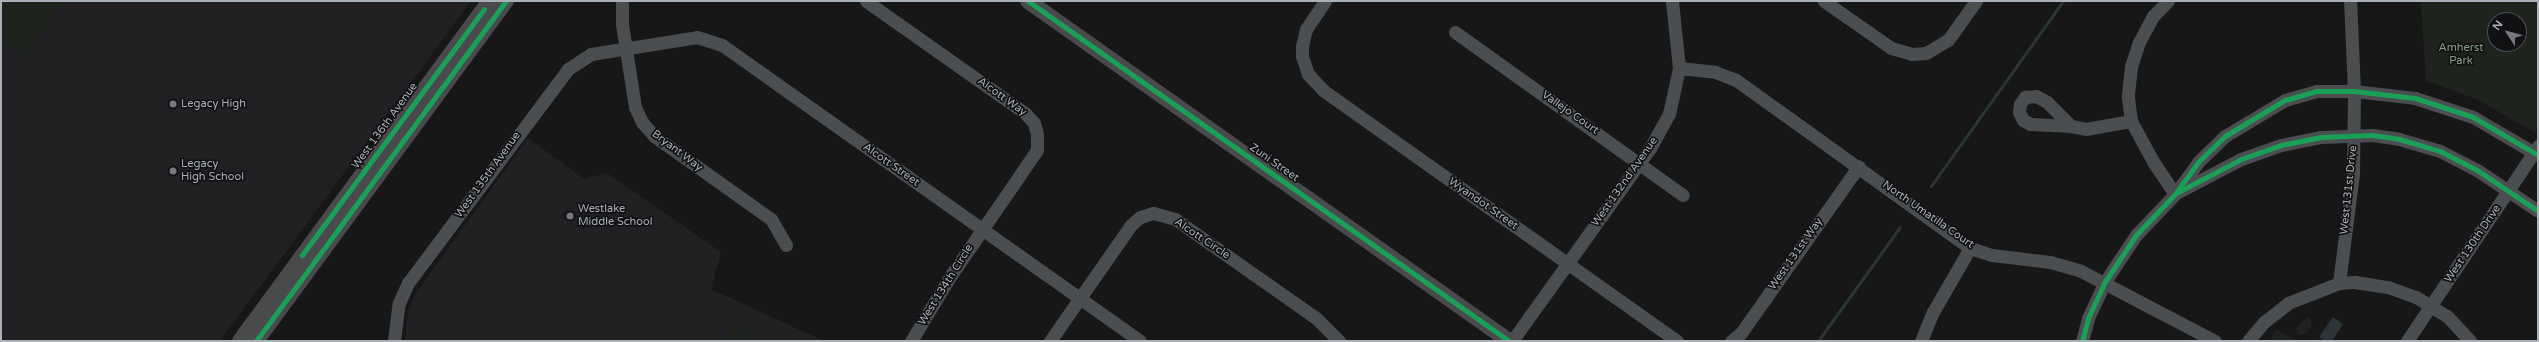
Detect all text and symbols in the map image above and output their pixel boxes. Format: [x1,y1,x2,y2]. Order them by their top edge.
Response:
north arrow [2487,12,2527,52]
text: N [2490,18,2506,33]
park label: Amherst Park [2439,42,2483,68]
street label: Alcott Way [975,75,1029,119]
street label: West 136th Avenue [349,80,421,172]
street label: Vallejo Court [1539,89,1601,137]
place label: Legacy High [181,97,246,111]
marker: Legacy High [168,99,178,109]
street label: Bryant Way [649,128,705,174]
street label: West 135th Avenue [452,129,524,221]
street label: West 132nd Avenue [1589,135,1661,229]
street label: Alcott Street [860,141,922,189]
street label: Zuni Street [1247,141,1301,185]
street label: West 131st Drive [2338,145,2360,235]
place label: Legacy High School [181,158,244,184]
marker: Legacy High School [168,166,178,176]
street label: Wyandot Street [1446,175,1520,233]
street label: North Umatilla Court [1880,179,1976,251]
place label: Westlake Middle School [578,203,652,229]
street label: West 130th Drive [2442,203,2504,285]
marker: Westlake Middle School [565,211,575,221]
street label: West 131st Way [1766,215,1826,293]
street label: Alcott Circle [1172,216,1232,262]
street label: West 134th Circle [916,242,976,328]

